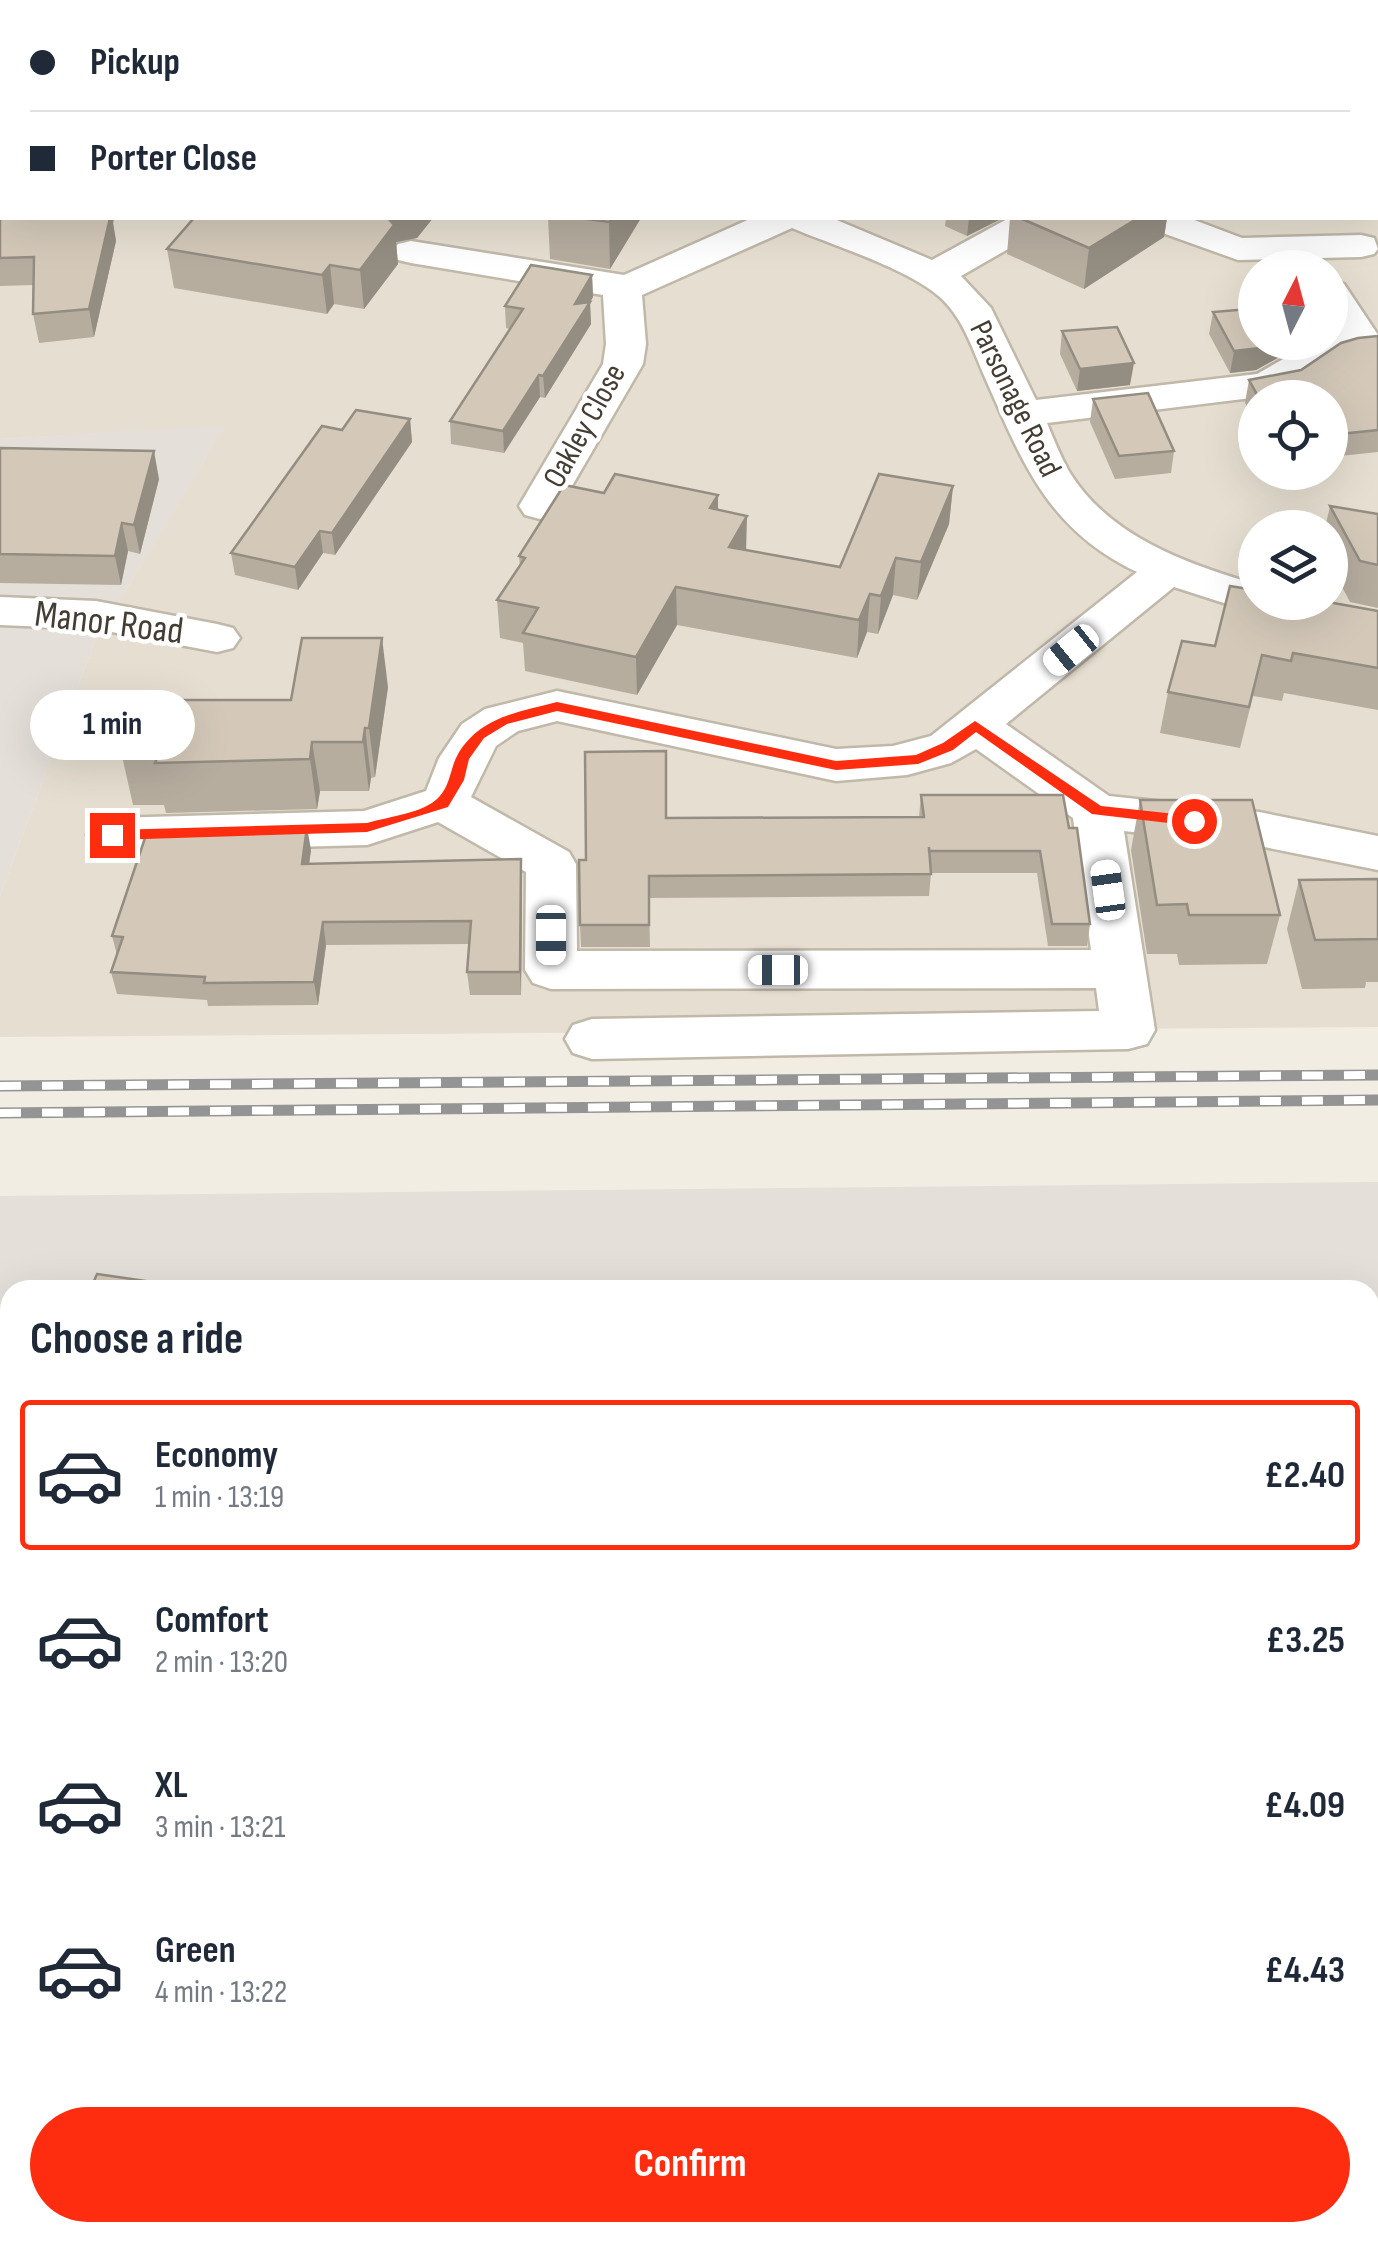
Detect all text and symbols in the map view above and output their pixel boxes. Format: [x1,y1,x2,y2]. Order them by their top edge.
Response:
text: Pickup [90,40,180,85]
text: Porter Close [90,136,257,181]
north arrow [1238,250,1348,360]
map controls [1238,250,1348,620]
street label: Parsonage Road [960,315,1070,483]
street label: Oakley Close [535,357,635,495]
button: locate [1238,380,1348,490]
button: layers [1238,510,1348,620]
street label: Manor Road [32,592,186,654]
car [1038,619,1104,681]
callout: 1 min [29,690,194,760]
text: 1 min [83,705,142,744]
route start [1172,799,1217,844]
route end [90,813,135,858]
car [1089,858,1127,922]
car [536,905,566,965]
car [748,955,808,985]
text: Choose a ride [30,1312,243,1367]
icon: car [35,1430,125,1520]
text: Economy [155,1433,278,1478]
text: £2.40 [1264,1453,1345,1498]
text: 1 min · 13:19 [155,1478,284,1517]
icon: car [35,1595,125,1685]
text: Comfort [155,1598,269,1643]
text: £3.25 [1266,1618,1345,1663]
text: 2 min · 13:20 [155,1643,288,1682]
icon: car [35,1760,125,1850]
text: XL [155,1763,188,1808]
text: £4.09 [1264,1783,1345,1828]
text: 3 min · 13:21 [155,1808,285,1847]
icon: car [35,1925,125,2015]
text: Green [155,1928,236,1973]
text: £4.43 [1264,1948,1345,1993]
text: 4 min · 13:22 [155,1973,287,2012]
button: Confirm [30,2107,1350,2222]

